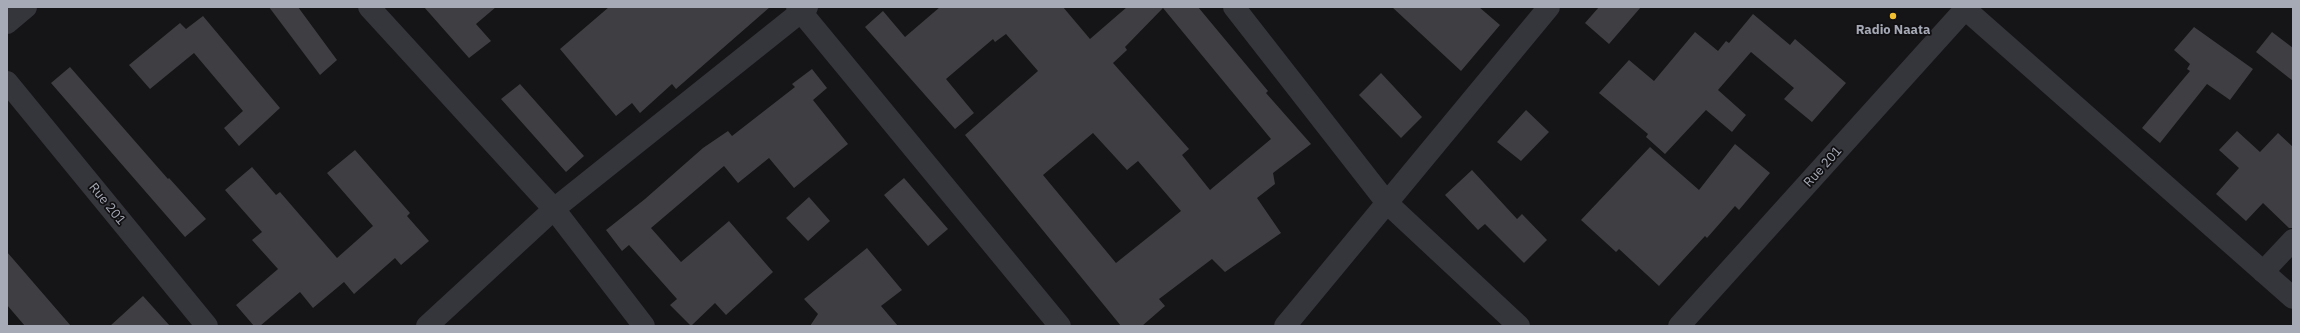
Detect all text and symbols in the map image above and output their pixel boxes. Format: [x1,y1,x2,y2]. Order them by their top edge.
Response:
marker: Radio Naata [1888,11,1898,21]
place label: Radio Naata [1856,22,1930,38]
street label: Rue 201 [1801,143,1845,191]
street label: Rue 201 [85,180,129,228]

